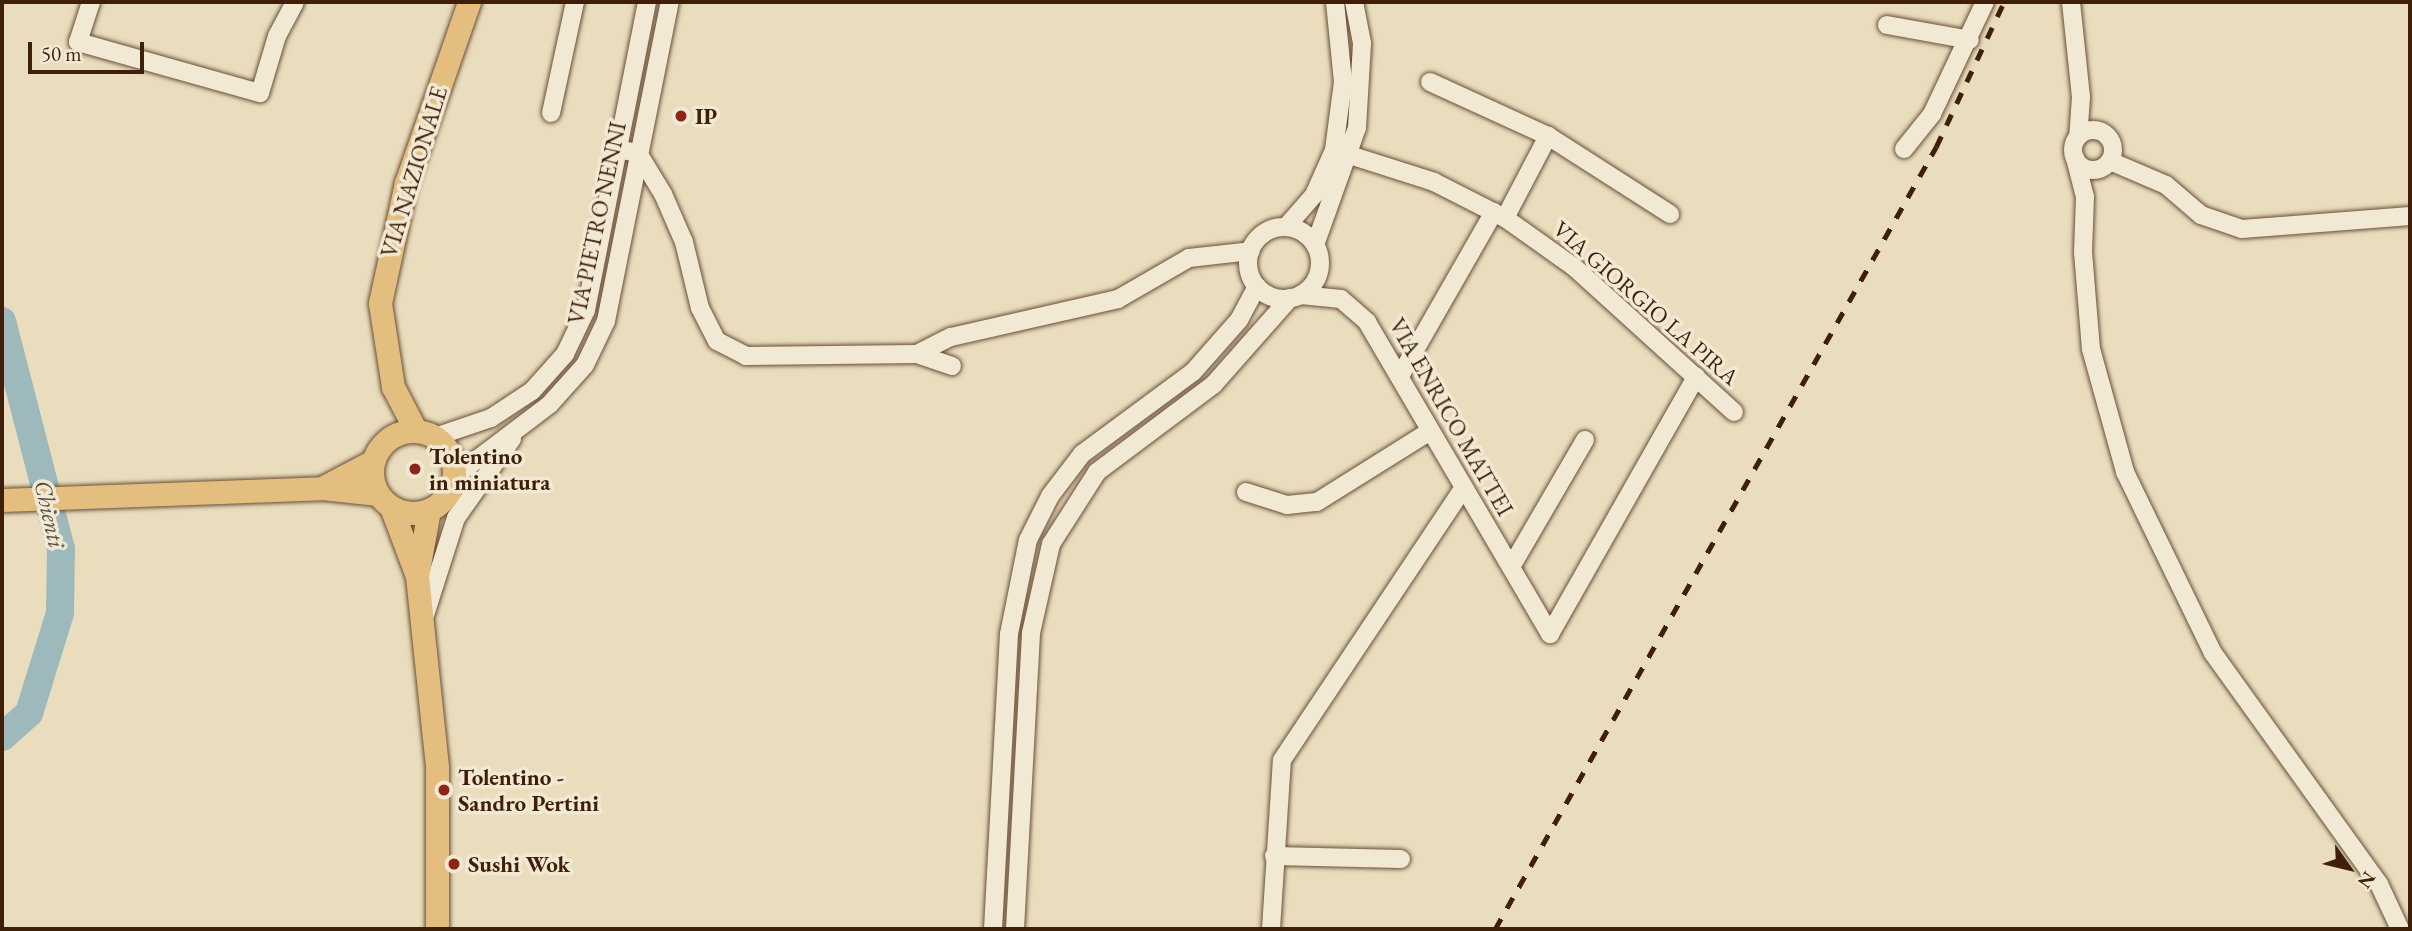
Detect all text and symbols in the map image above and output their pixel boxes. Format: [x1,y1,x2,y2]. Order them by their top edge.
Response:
scale bar [32,28,147,72]
text: 50 m [41,40,82,67]
street label: VIA NAZIONALE [375,83,453,261]
place label: IP [695,102,717,130]
marker: IP [673,108,689,124]
street label: VIA PIETRO NENNI [562,119,632,327]
street label: VIA GIORGIO LA PIRA [1548,215,1744,391]
street label: VIA ENRICO MATTEI [1383,313,1519,521]
place label: Tolentino in miniatura [429,442,550,496]
marker: Tolentino in miniatura [407,461,423,477]
water label: Chienti [28,477,72,551]
place label: Tolentino - Sandro Pertini [458,763,599,817]
marker: Tolentino - Sandro Pertini [436,782,452,798]
north arrow [2314,833,2384,903]
place label: Sushi Wok [468,850,570,878]
marker: Sushi Wok [446,856,462,872]
text: N [2352,867,2381,893]

